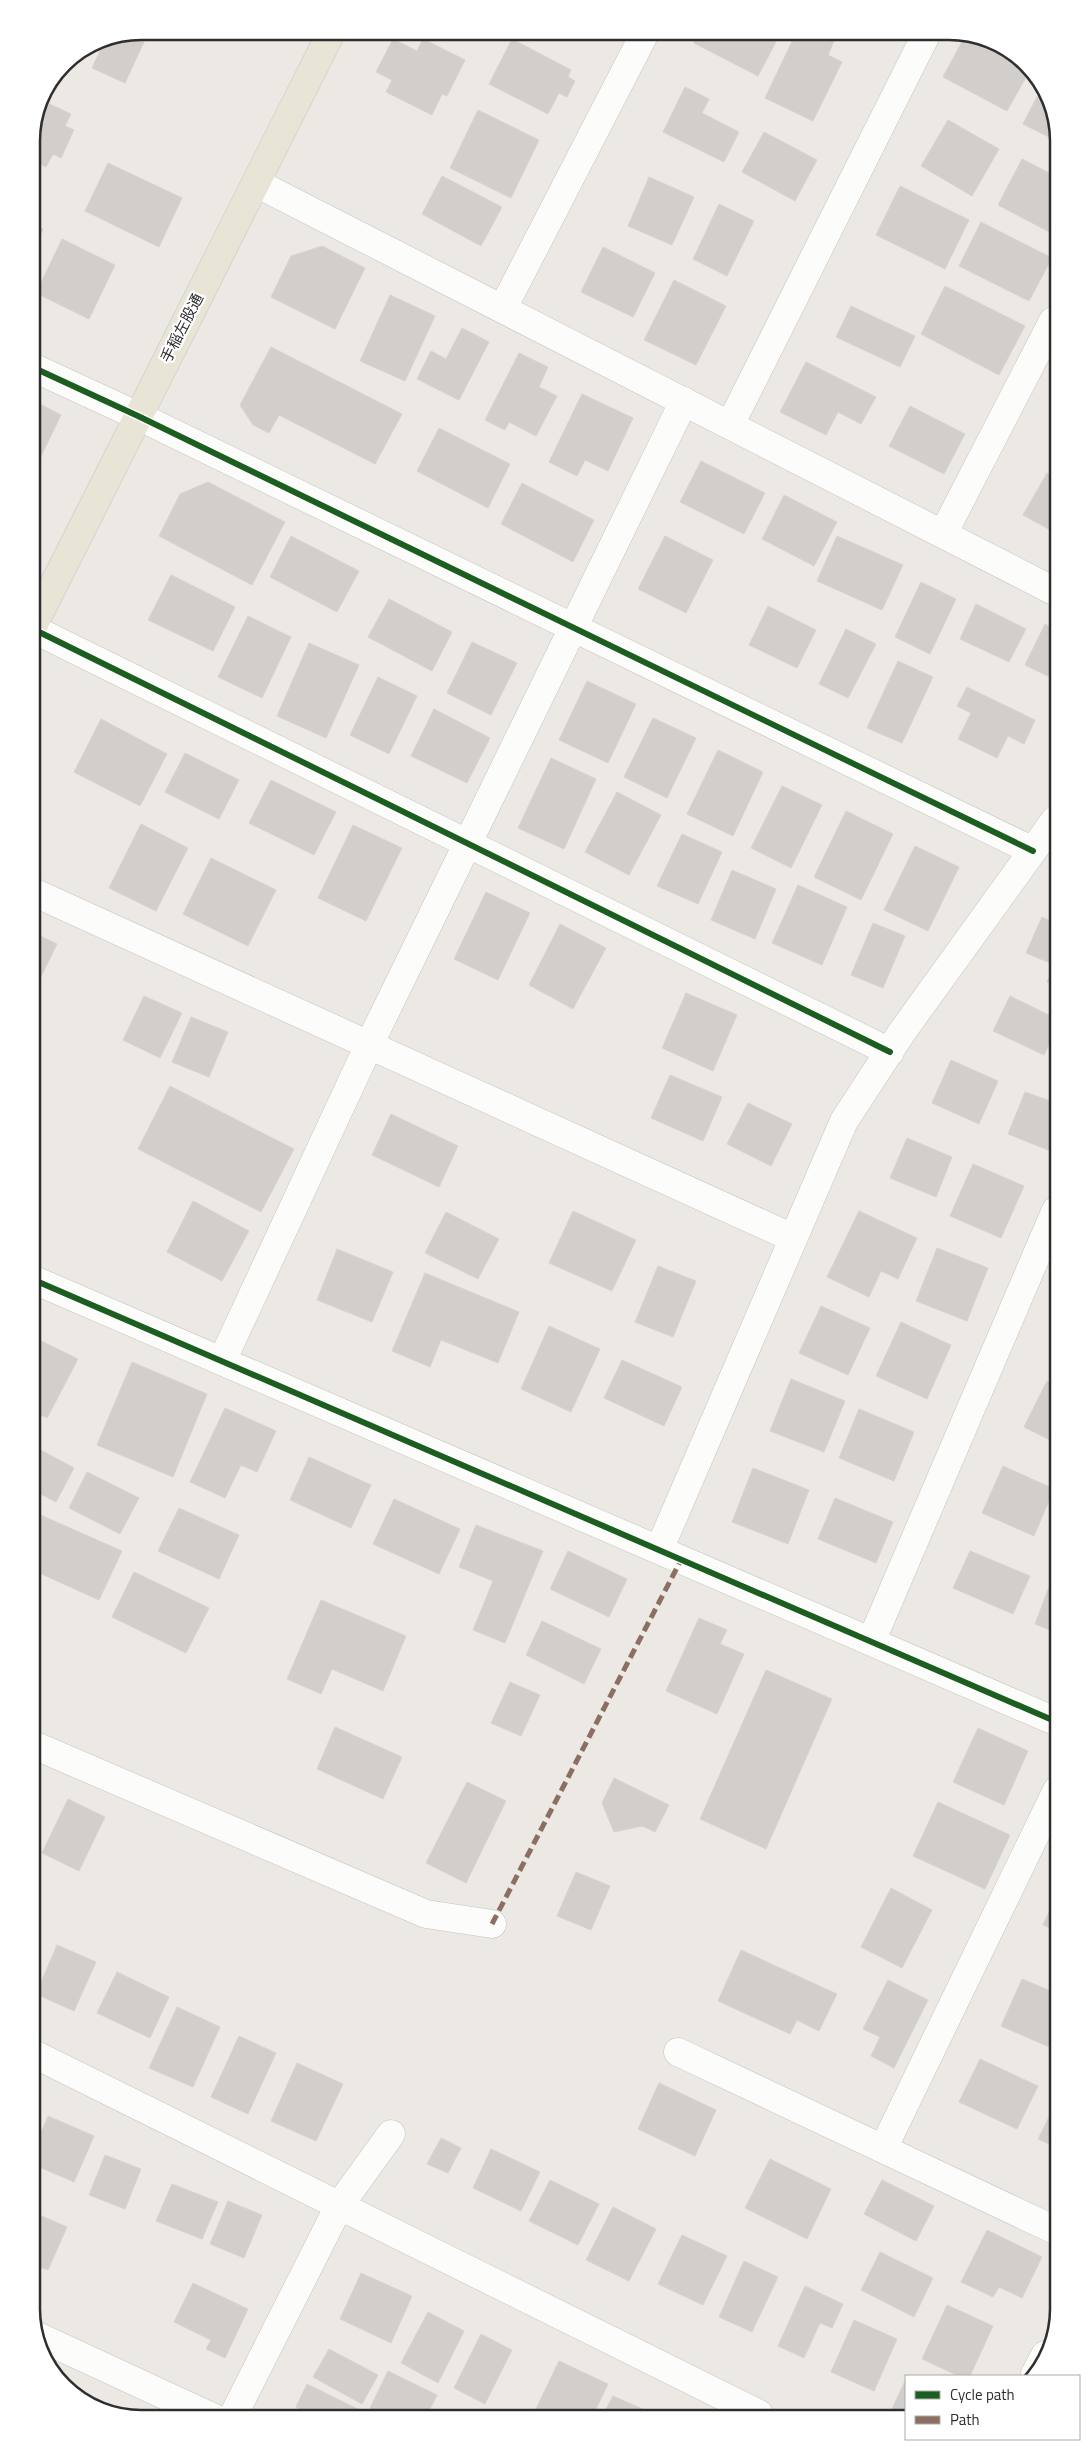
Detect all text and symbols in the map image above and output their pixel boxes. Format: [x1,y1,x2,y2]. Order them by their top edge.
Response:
street label: 手稲左股通 [154,289,209,366]
legend [905,2375,1080,2440]
text: Cycle path [950,2383,1015,2406]
text: Path [950,2408,980,2431]

